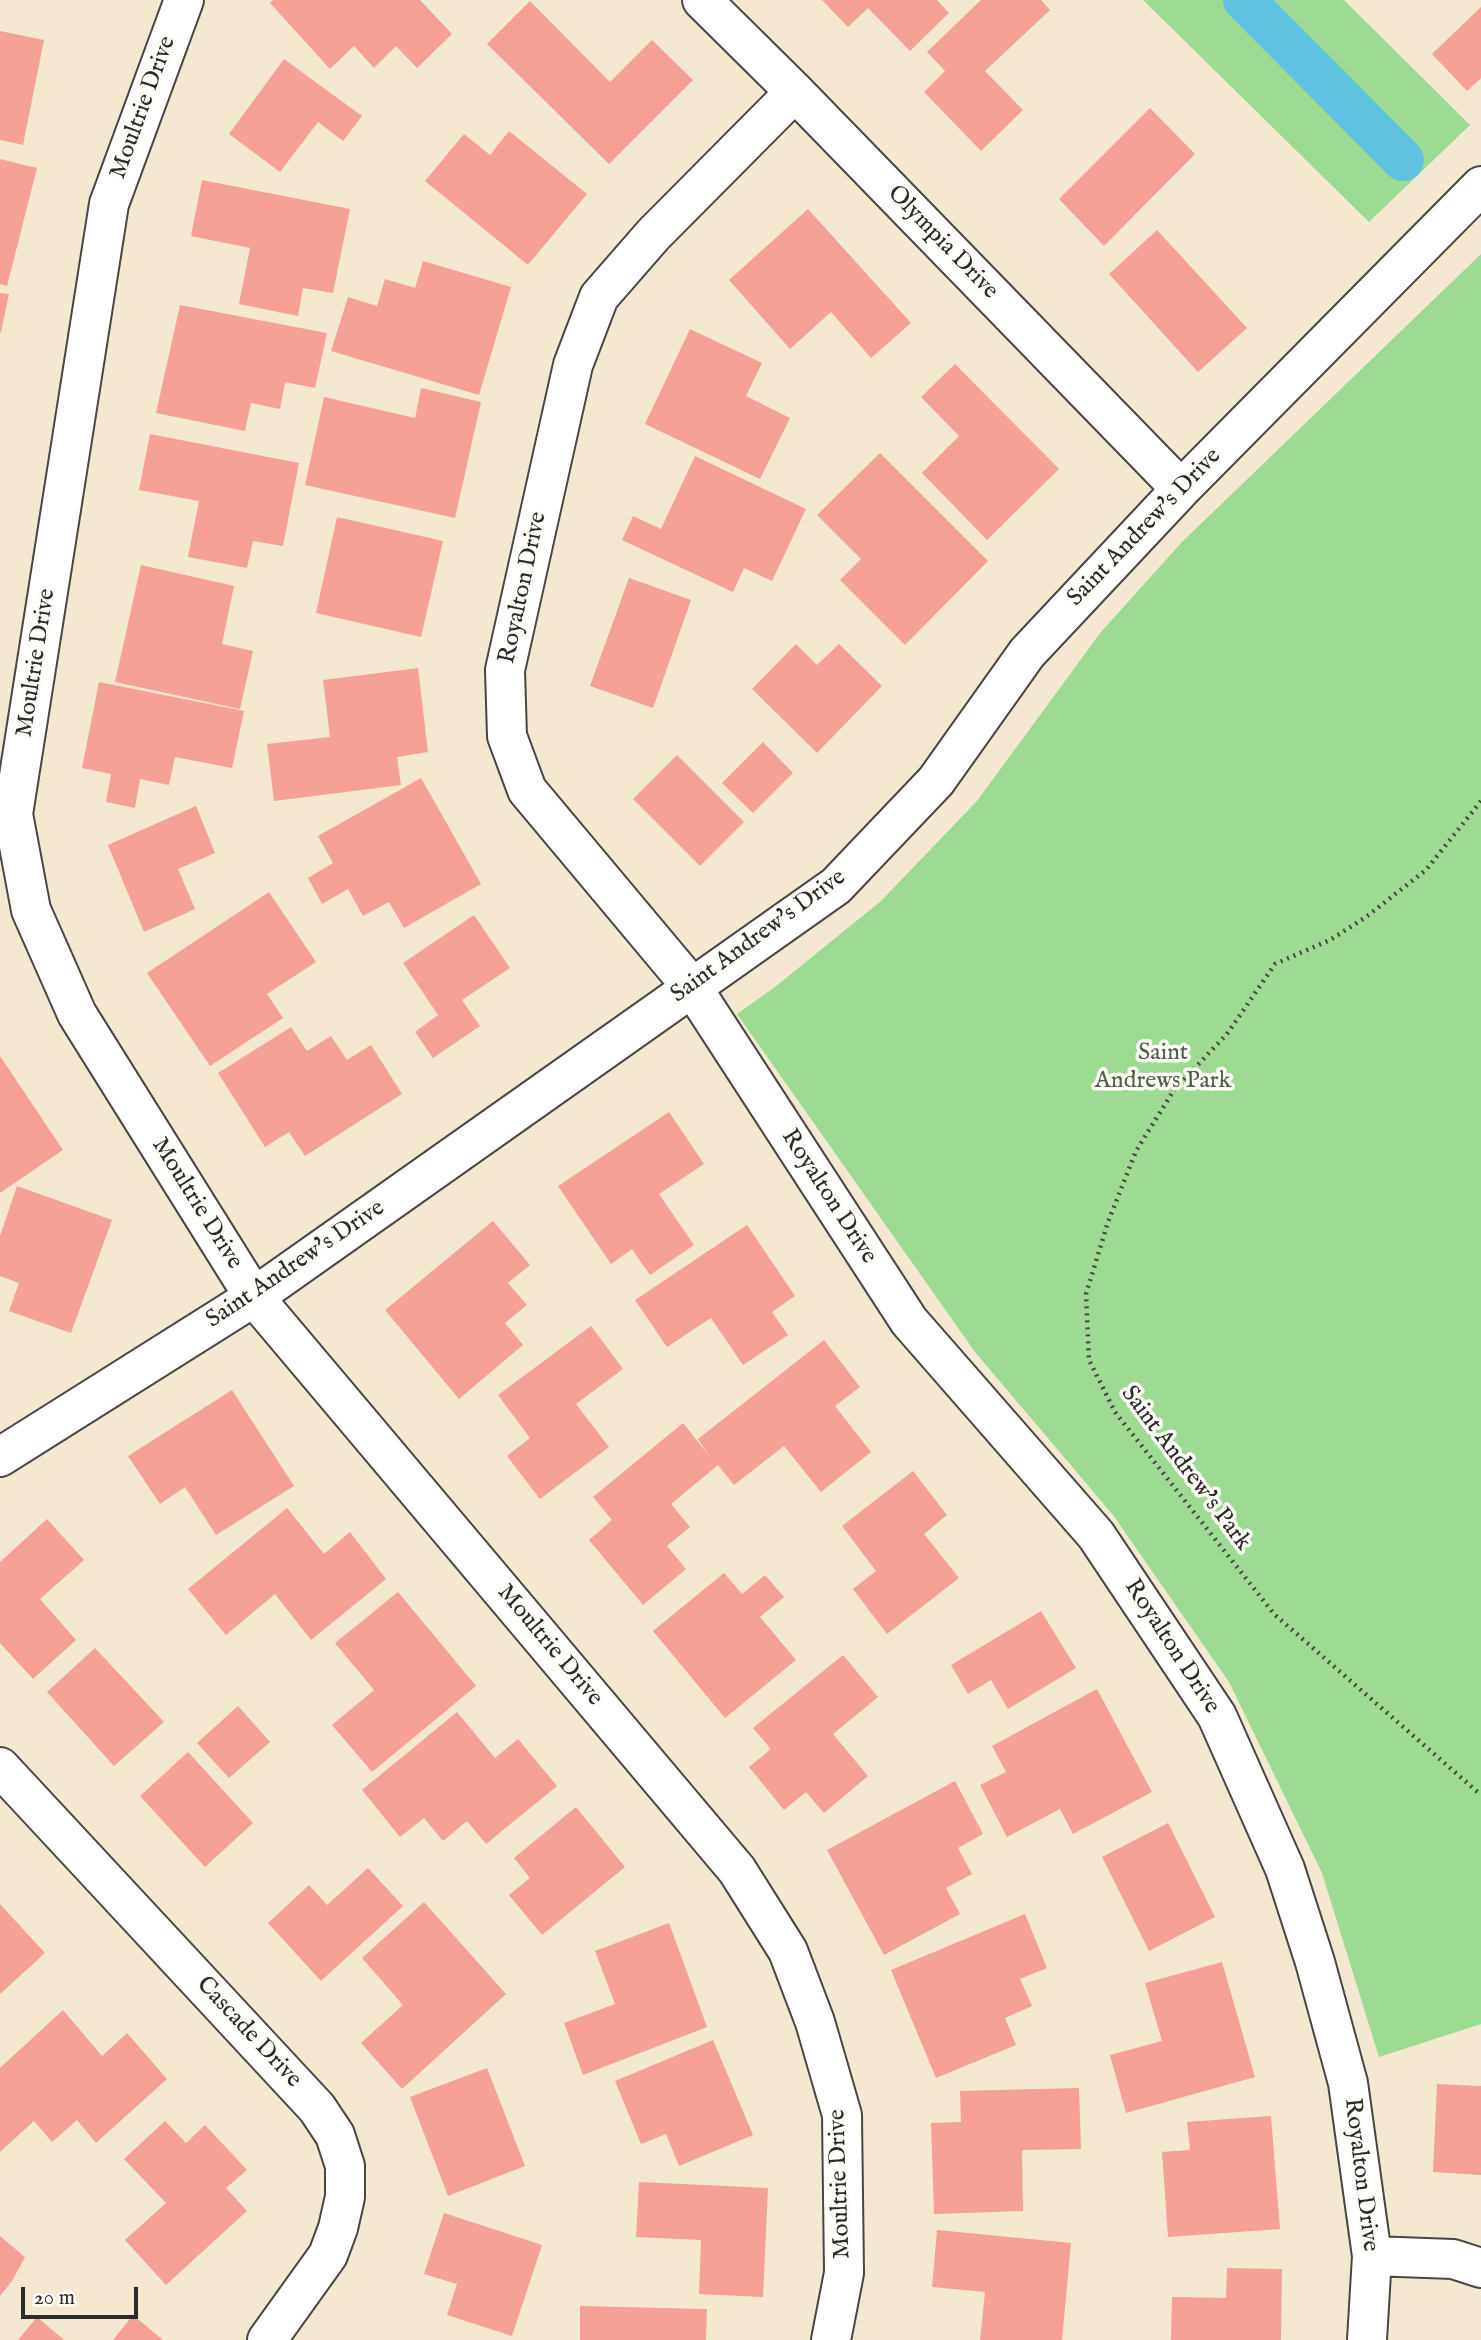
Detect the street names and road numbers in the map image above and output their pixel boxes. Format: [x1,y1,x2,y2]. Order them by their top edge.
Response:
street label: Moultrie Drive [105,33,183,183]
street label: Olympia Drive [880,180,1004,306]
street label: Saint Andrew's Drive [1062,443,1228,613]
street label: Royalton Drive [494,510,554,666]
street label: Moultrie Drive [11,587,63,739]
street label: Saint Andrew's Drive [666,864,852,1010]
street label: Royalton Drive [774,1124,882,1270]
street label: Moultrie Drive [144,1133,248,1275]
street label: Saint Andrew's Drive [201,1195,391,1335]
street label: Saint Andrew's Park [1114,1381,1256,1557]
street label: Royalton Drive [1117,1574,1225,1720]
street label: Moultrie Drive [490,1579,608,1713]
street label: Cascade Drive [189,1971,307,2095]
street label: Royalton Drive [1336,2097,1384,2253]
street label: Moultrie Drive [824,2109,858,2259]

